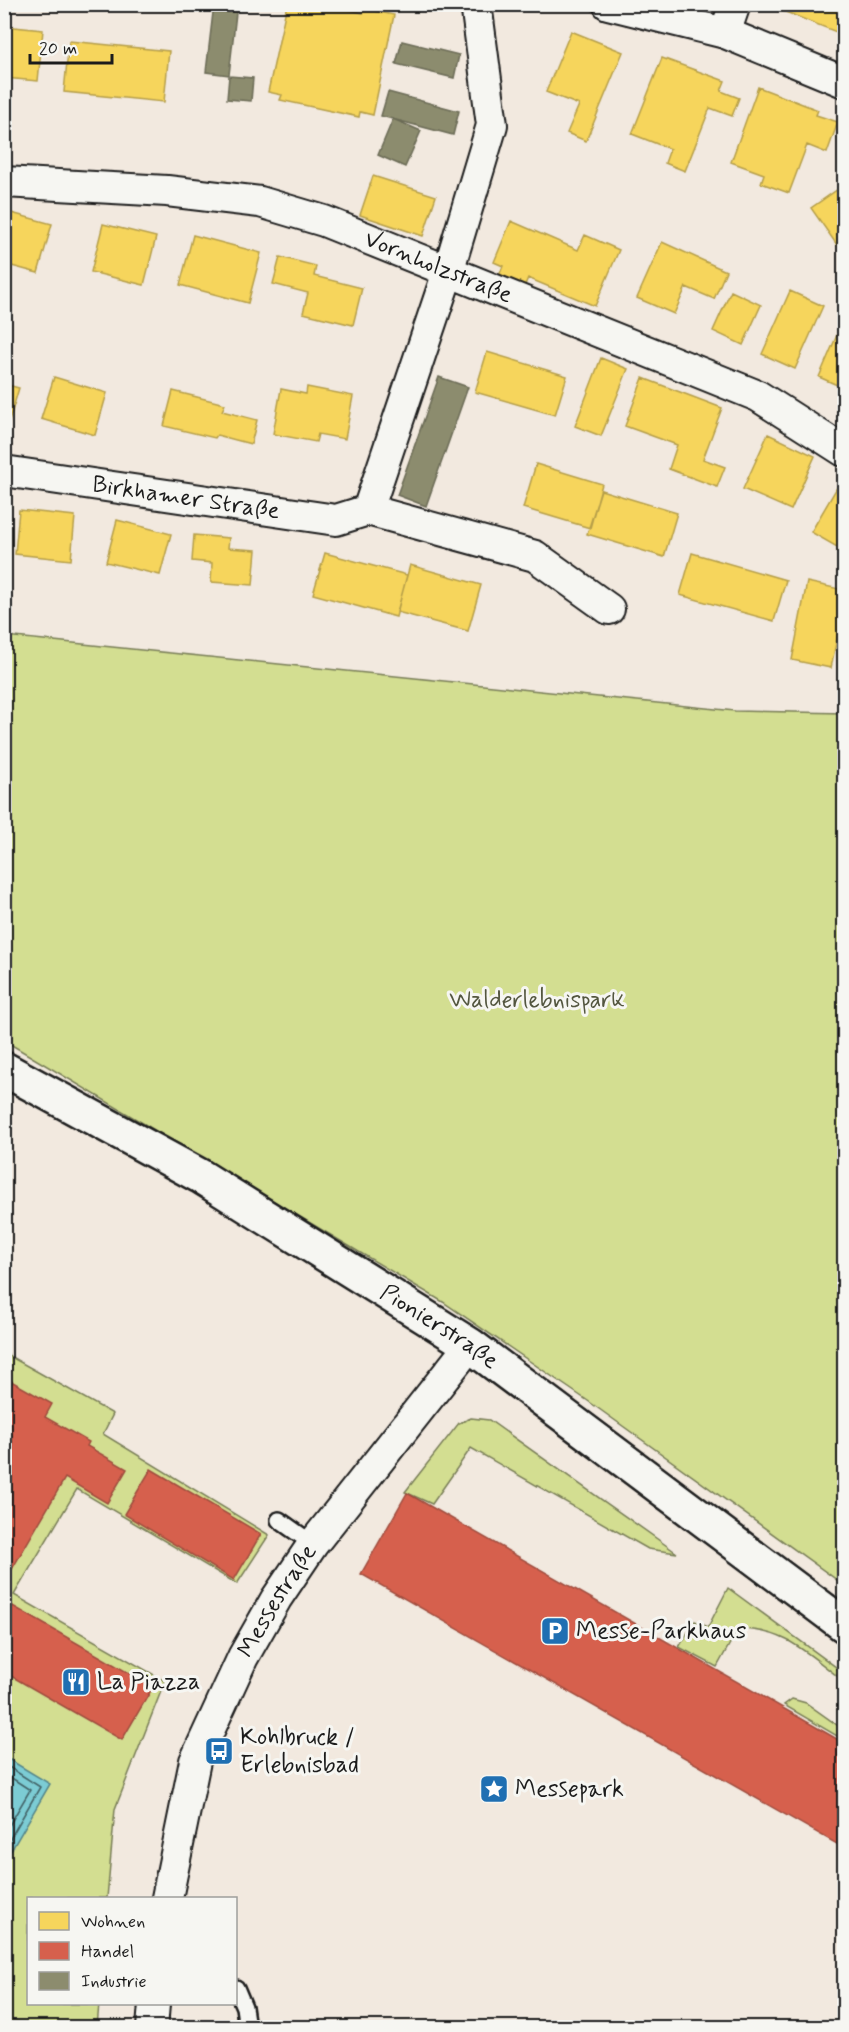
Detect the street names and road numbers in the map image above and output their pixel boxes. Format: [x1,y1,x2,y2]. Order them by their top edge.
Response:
street label: Vornholzstraße [360,223,517,311]
street label: Birkhamer Straße [90,469,282,527]
street label: Pionierstraße [374,1277,505,1376]
street label: Messestraße [230,1538,324,1663]

